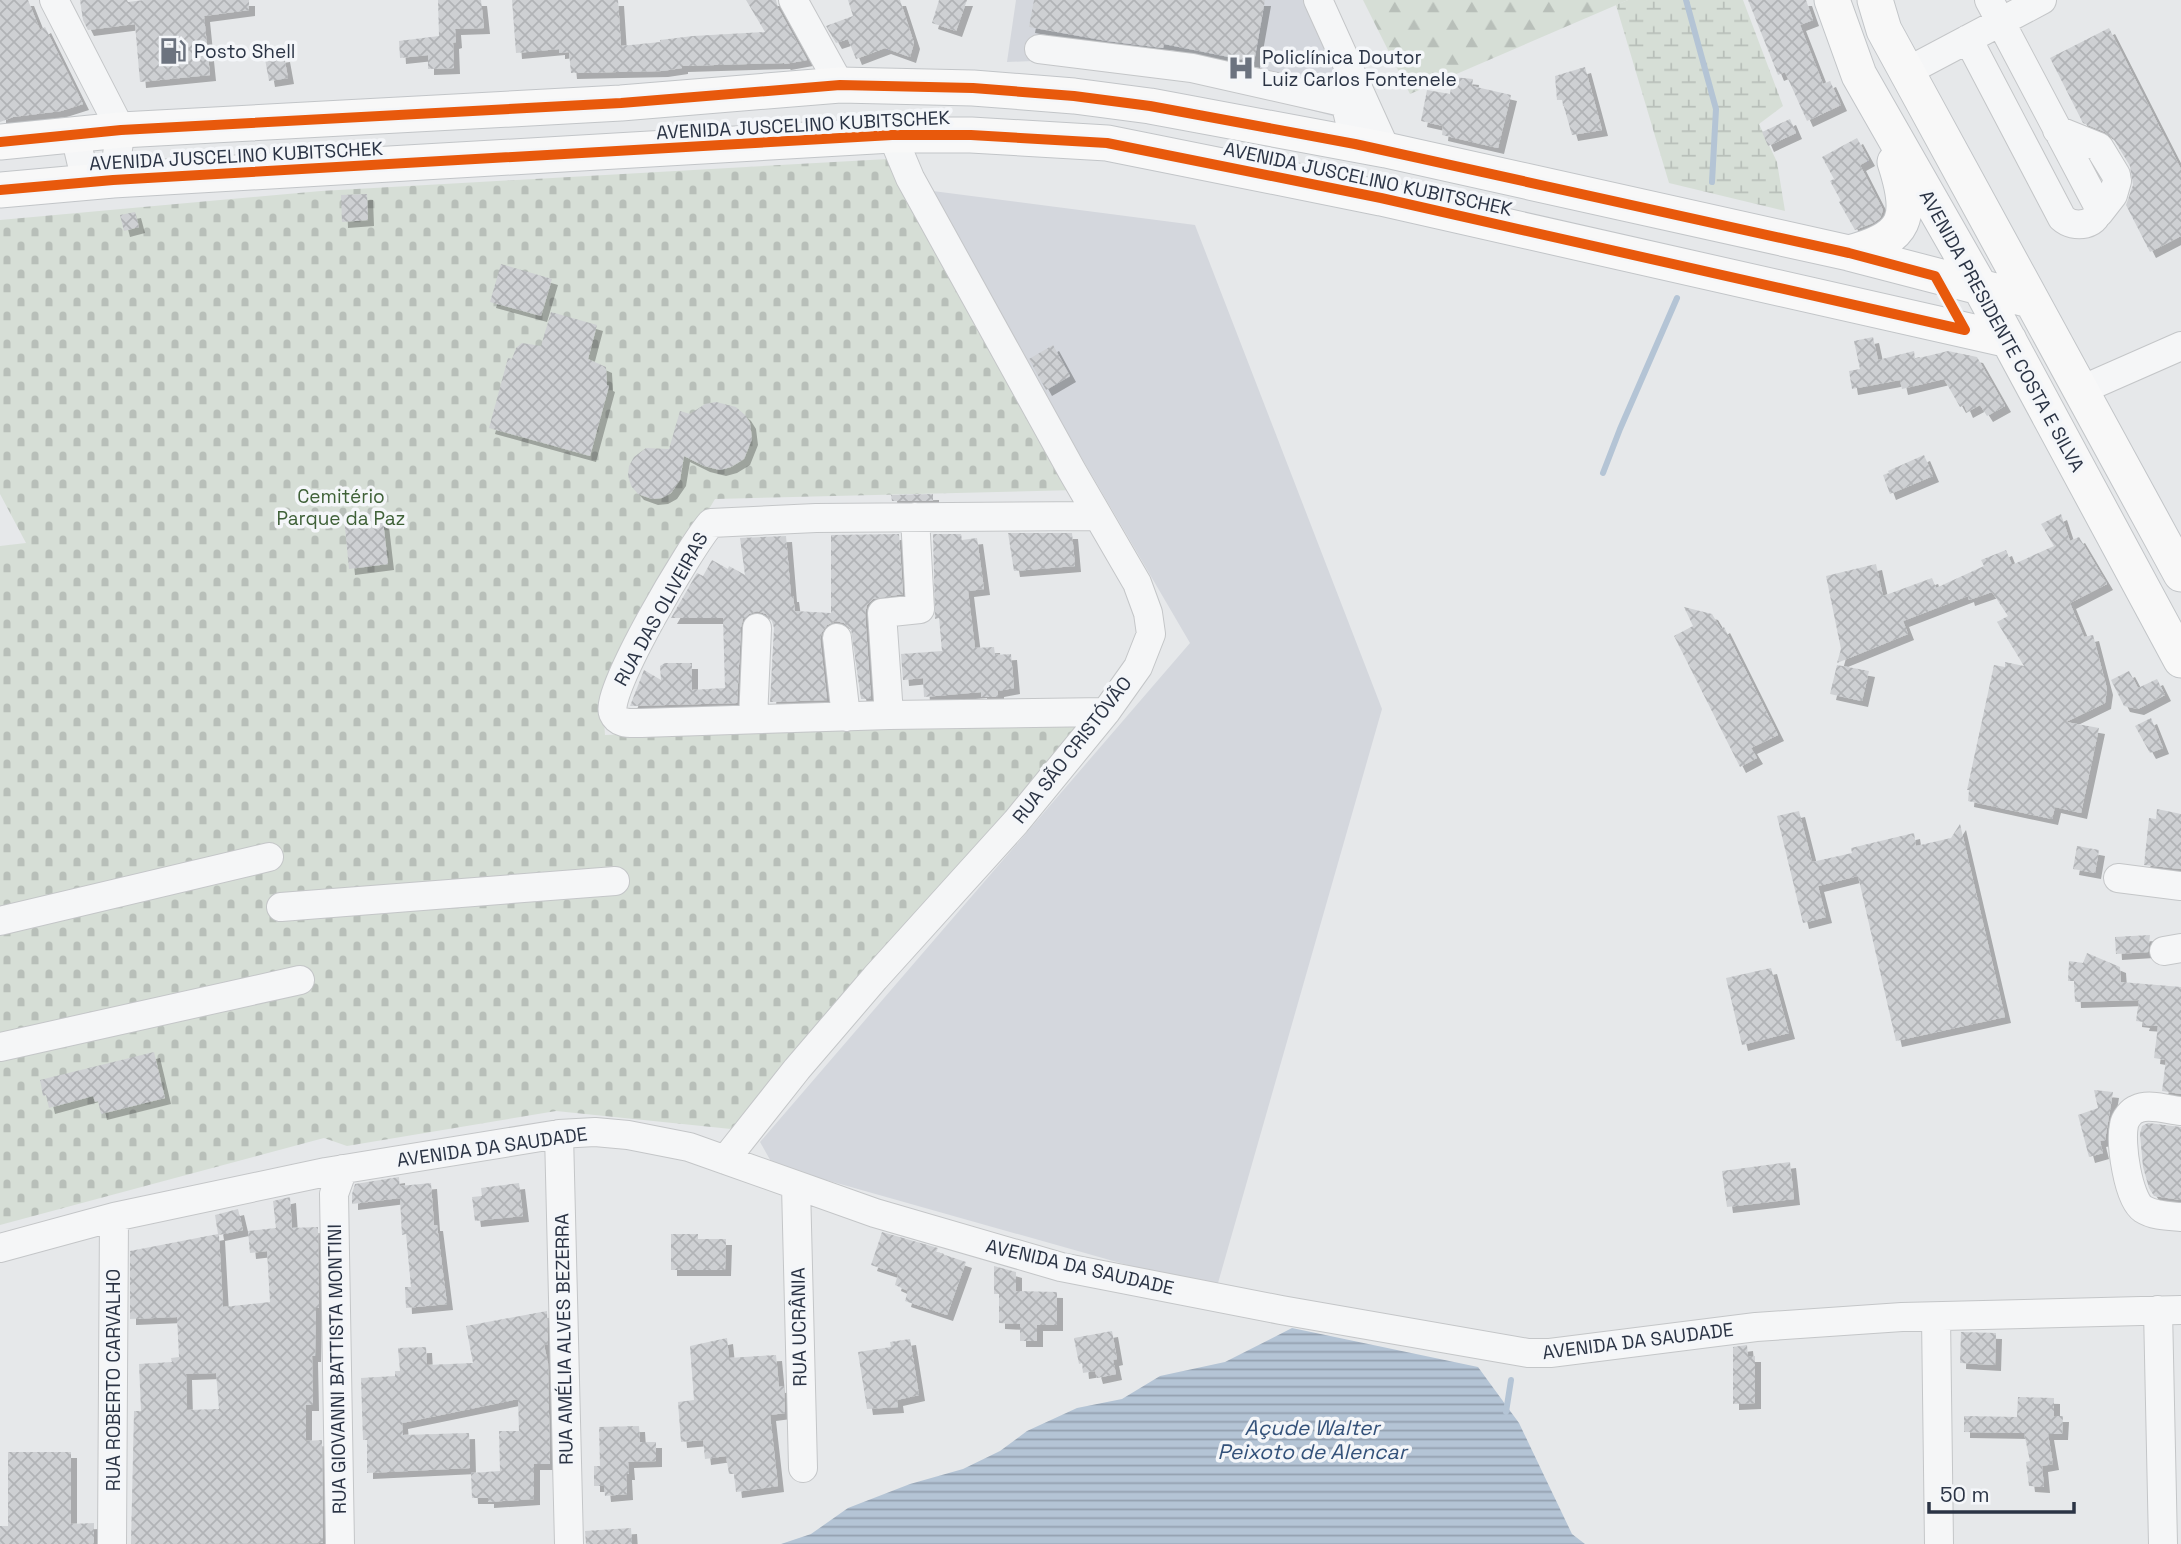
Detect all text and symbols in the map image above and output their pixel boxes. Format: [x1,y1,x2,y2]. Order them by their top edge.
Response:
fuel station icon: Posto Shell [158,36,188,66]
place label: Posto Shell [194,39,296,64]
place label: Policlínica Doutor Luiz Carlos Fontenele [1262,45,1457,92]
hospital icon: Policlínica Doutor Luiz Carlos Fontenele [1226,53,1256,83]
street label: AVENIDA JUSCELINO KUBITSCHEK [655,105,951,145]
street label: AVENIDA JUSCELINO KUBITSCHEK [88,136,384,176]
street label: AVENIDA JUSCELINO KUBITSCHEK [1221,136,1515,222]
street label: AVENIDA PRESIDENTE COSTA E SILVA [1914,186,2090,476]
park label: Cemitério Parque da Paz [276,484,406,531]
street label: RUA DAS OLIVEIRAS [608,528,714,690]
street label: RUA SÃO CRISTÓVÃO [1007,671,1137,829]
street label: AVENIDA DA SAUDADE [395,1121,589,1173]
street label: RUA AMÉLIA ALVES BEZERRA [549,1213,579,1465]
street label: RUA GIOVANNI BATTISTA MONTINI [322,1224,352,1514]
street label: AVENIDA DA SAUDADE [983,1233,1177,1301]
street label: RUA UCRÂNIA [785,1267,813,1387]
street label: RUA ROBERTO CARVALHO [101,1269,126,1491]
street label: AVENIDA DA SAUDADE [1541,1317,1735,1365]
water label: Açude Walter Peixoto de Alencar [1217,1414,1409,1465]
scale bar [1929,1470,2074,1514]
text: 50 m [1940,1481,1990,1508]

